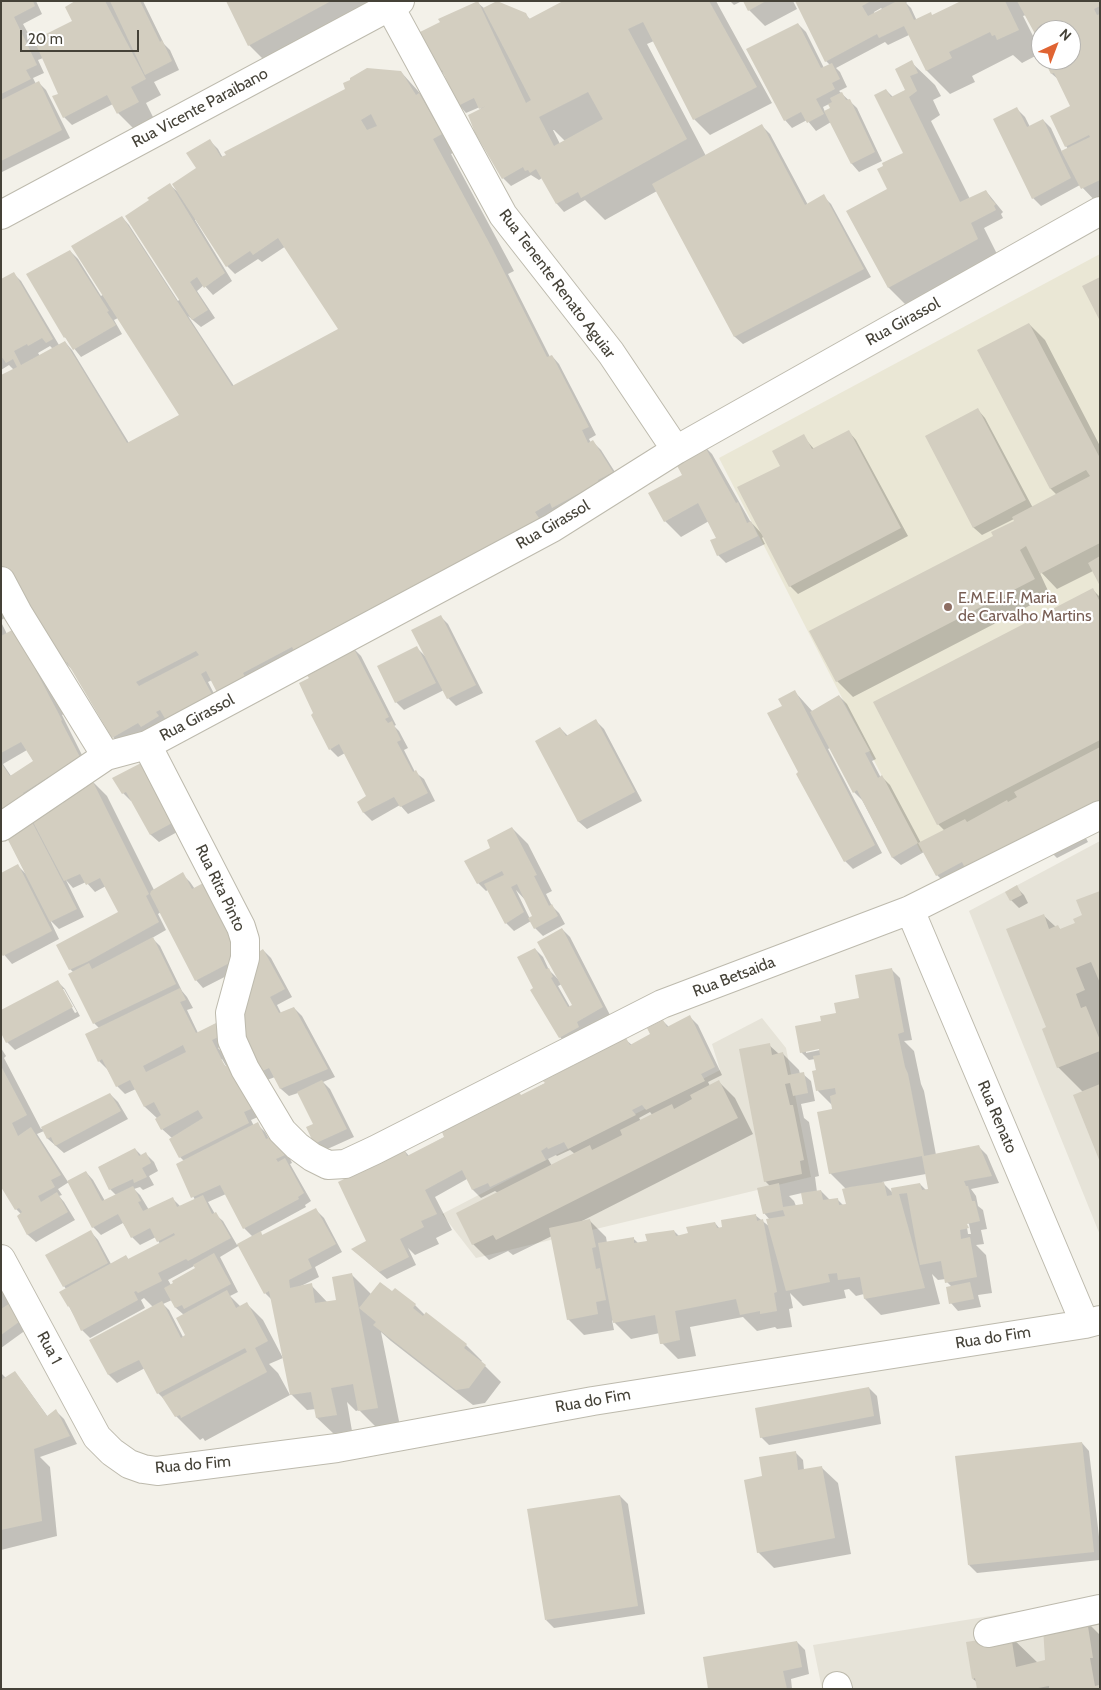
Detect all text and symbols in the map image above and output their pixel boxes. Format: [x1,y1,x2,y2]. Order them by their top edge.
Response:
scale bar [22,20,141,52]
north arrow [1031,20,1081,70]
text: N [1056,25,1075,45]
text: 20 m [28,30,63,48]
street label: Rua Vicente Paraibano [129,64,271,152]
street label: Rua Tenente Renato Aguiar [495,206,619,362]
street label: Rua Girassol [863,294,943,350]
street label: Rua Girassol [513,496,593,554]
place label: E.M.E.I.F. Maria de Carvalho Martins [958,588,1092,626]
marker: E.M.E.I.F. Maria de Carvalho Martins [942,601,954,613]
street label: Rua Girassol [156,690,238,746]
street label: Rua Rita Pinto [191,841,249,935]
street label: Rua Betsaida [690,953,778,1001]
street label: Rua Renato [973,1078,1021,1156]
street label: Rua do Fim [954,1323,1032,1353]
street label: Rua 1 [32,1328,66,1368]
street label: Rua do Fim [554,1385,632,1417]
street label: Rua do Fim [154,1452,232,1478]

